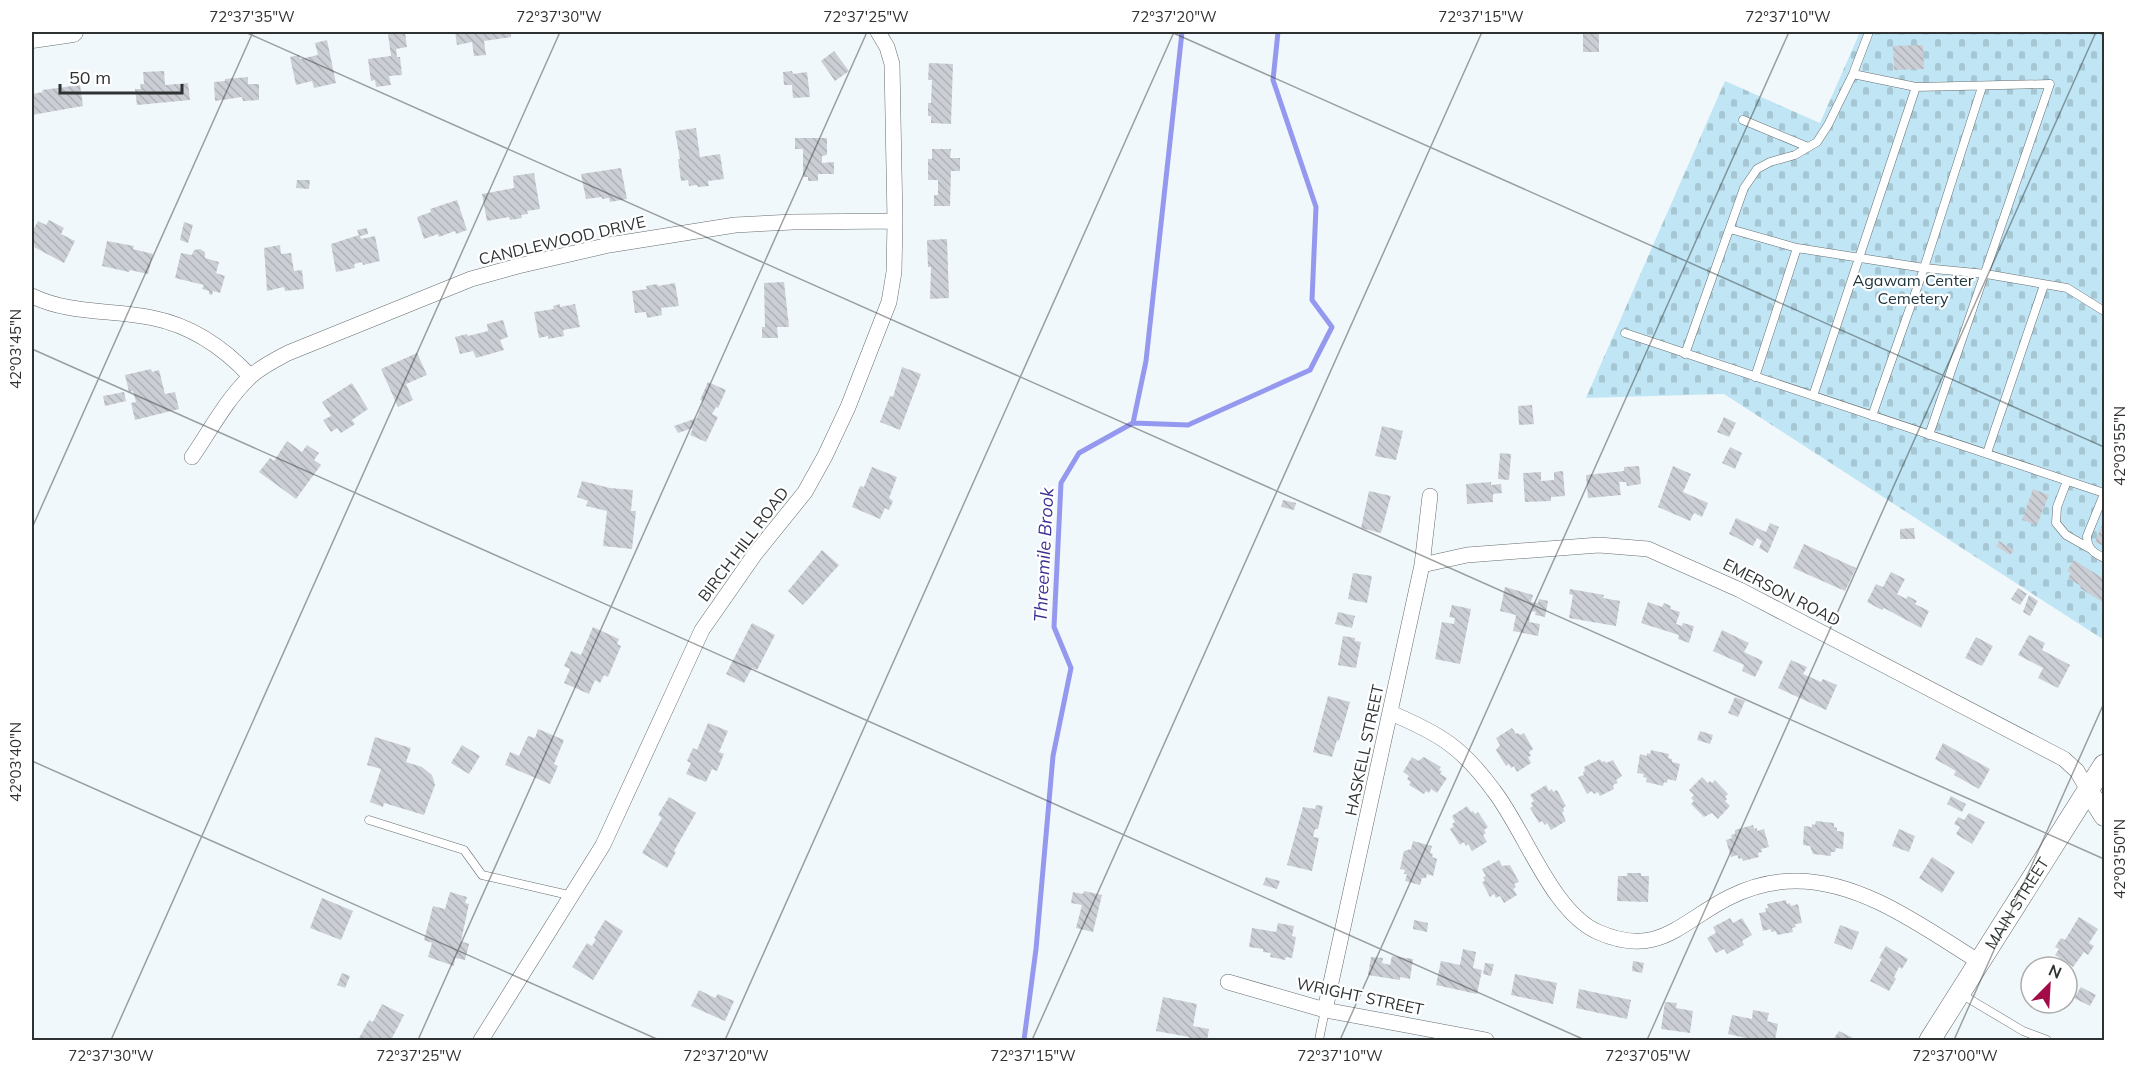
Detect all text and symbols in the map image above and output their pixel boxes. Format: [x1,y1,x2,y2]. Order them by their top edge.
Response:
text: 72°37'35"W [209,7,295,26]
text: 72°37'30"W [516,7,602,26]
text: 72°37'25"W [823,7,909,26]
text: 72°37'20"W [1131,7,1217,26]
text: 72°37'15"W [1438,7,1524,26]
text: 72°37'10"W [1745,7,1831,26]
scale bar [60,57,182,95]
text: 50 m [69,66,111,89]
street label: CANDLEWOOD DRIVE [477,211,647,269]
park label: Agawam Center Cemetery [1853,270,1974,308]
text: 42°03'45"N [6,309,25,389]
text: 42°03'55"N [2110,406,2129,486]
street label: BIRCH HILL ROAD [693,483,793,605]
water label: Threemile Brook [1028,486,1059,623]
street label: EMERSON ROAD [1720,554,1844,630]
street label: HASKELL STREET [1340,682,1388,818]
text: 42°03'40"N [6,722,25,802]
text: 42°03'50"N [2110,819,2129,899]
street label: MAIN STREET [1980,853,2053,953]
north arrow [2019,955,2079,1015]
text: N [2046,960,2065,983]
street label: WRIGHT STREET [1295,973,1426,1019]
text: 72°37'30"W [68,1046,154,1065]
text: 72°37'25"W [376,1046,462,1065]
text: 72°37'20"W [683,1046,769,1065]
text: 72°37'15"W [990,1046,1076,1065]
text: 72°37'10"W [1297,1046,1383,1065]
text: 72°37'05"W [1605,1046,1691,1065]
text: 72°37'00"W [1912,1046,1998,1065]

